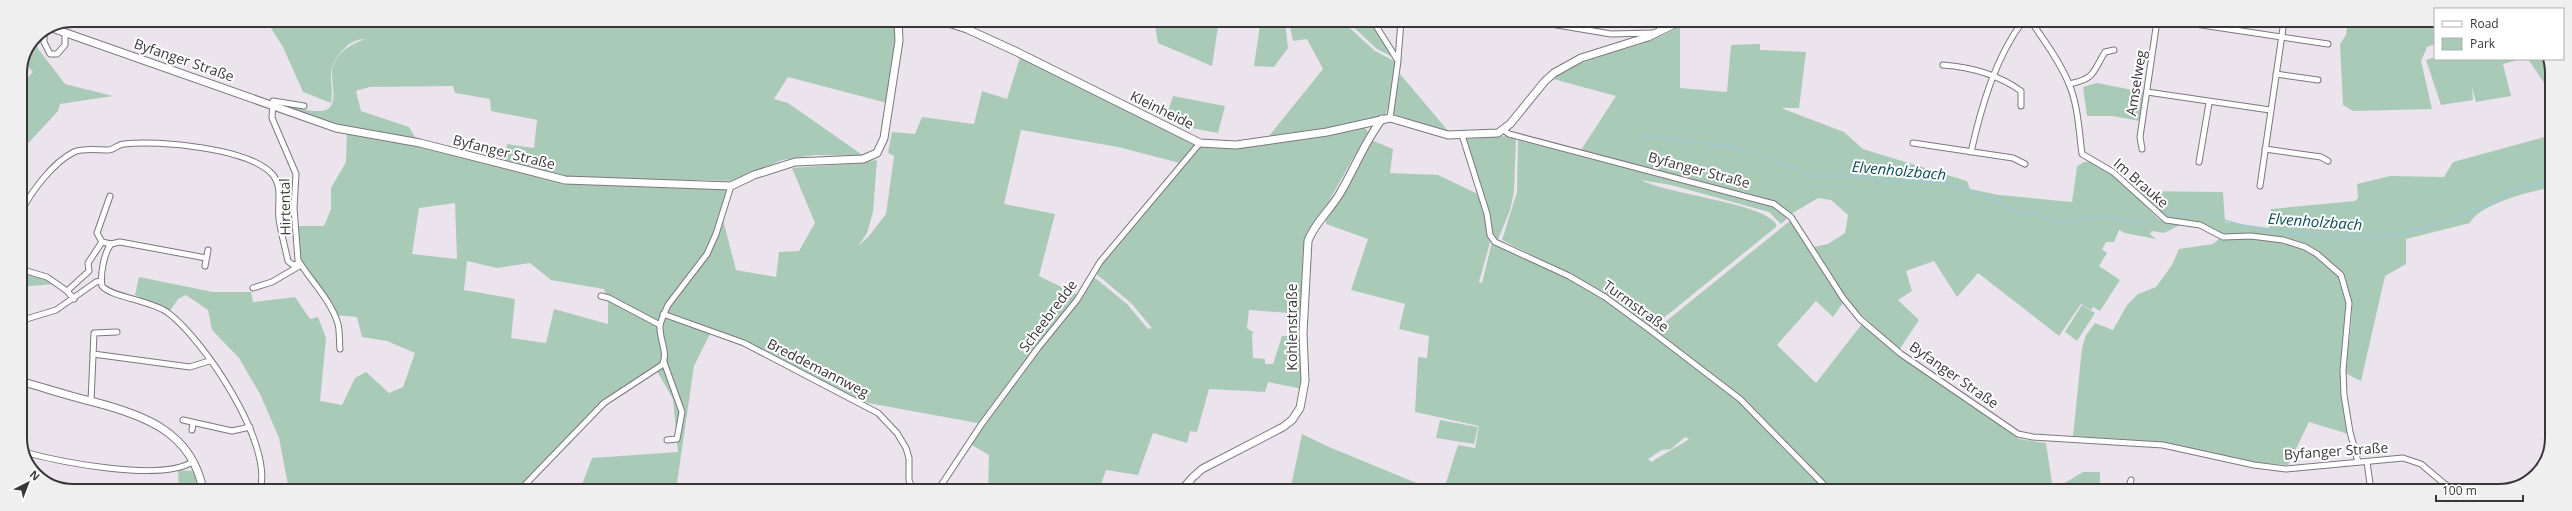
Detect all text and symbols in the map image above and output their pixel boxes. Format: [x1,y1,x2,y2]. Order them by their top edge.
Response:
legend [2434,8,2564,60]
text: Road [2470,15,2499,32]
street label: Byfanger Straße [132,34,237,86]
text: Park [2470,35,2496,52]
street label: Amselweg [2121,48,2150,117]
street label: Kleinheide [1127,86,1197,133]
street label: Byfanger Straße [451,130,557,173]
street label: Byfanger Straße [1646,147,1752,192]
street label: Im Brauke [2110,154,2173,212]
water label: Elvenholzbach [1851,156,1947,184]
street label: Hirtental [275,178,294,236]
water label: Elvenholzbach [2267,208,2363,234]
street label: Turmstraße [1600,275,1673,336]
street label: Scheebredde [1014,276,1081,356]
street label: Kohlenstraße [1282,283,1301,371]
street label: Breddemannweg [764,334,873,402]
street label: Byfanger Straße [1906,337,2003,412]
street label: Byfanger Straße [2283,437,2389,464]
north arrow [8,463,48,503]
text: N [27,467,43,484]
scale bar [2436,477,2523,503]
text: 100 m [2442,482,2477,499]

